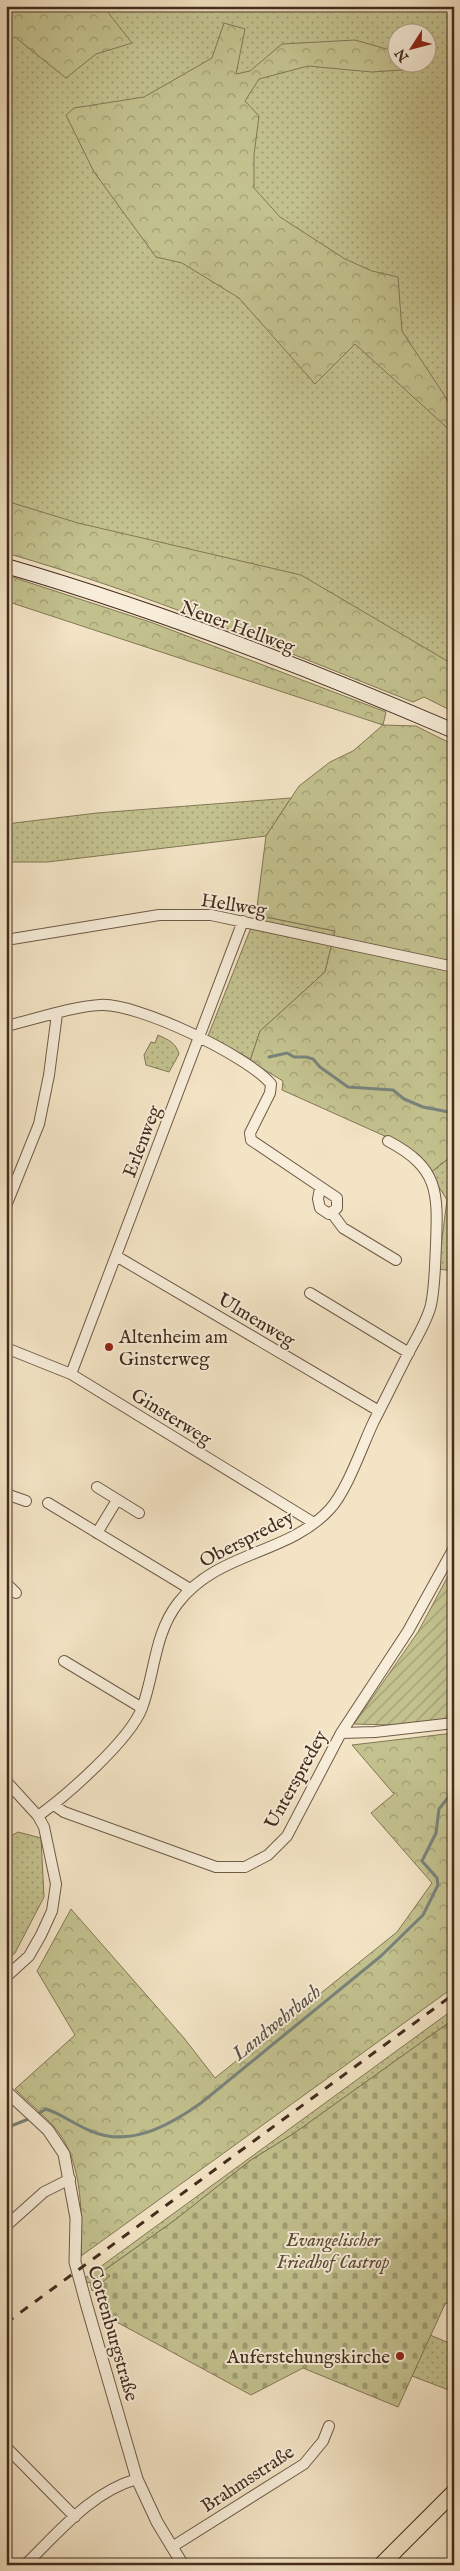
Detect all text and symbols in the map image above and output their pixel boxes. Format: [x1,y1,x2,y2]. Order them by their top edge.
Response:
north arrow [388,22,438,72]
text: N [391,45,414,66]
street label: Neuer Hellweg [177,596,299,660]
street label: Hellweg [199,889,269,923]
street label: Erlenweg [118,1102,168,1181]
street label: Ulmenweg [213,1288,300,1354]
place label: Altenheim am Ginsterweg [118,1326,228,1372]
marker: Altenheim am Ginsterweg [103,1341,115,1353]
street label: Ginsterweg [126,1383,216,1452]
street label: Oberspredey [196,1506,299,1574]
street label: Unterspredey [260,1726,334,1833]
water label: Landwehrbach [227,1979,327,2067]
park label: Evangelischer Friedhof Castrop [277,2229,390,2275]
street label: Cottenburgstraße [81,2263,143,2404]
place label: Auferstehungskirche [226,2346,390,2370]
marker: Auferstehungskirche [394,2350,406,2362]
street label: Brahmsstraße [197,2441,299,2519]

